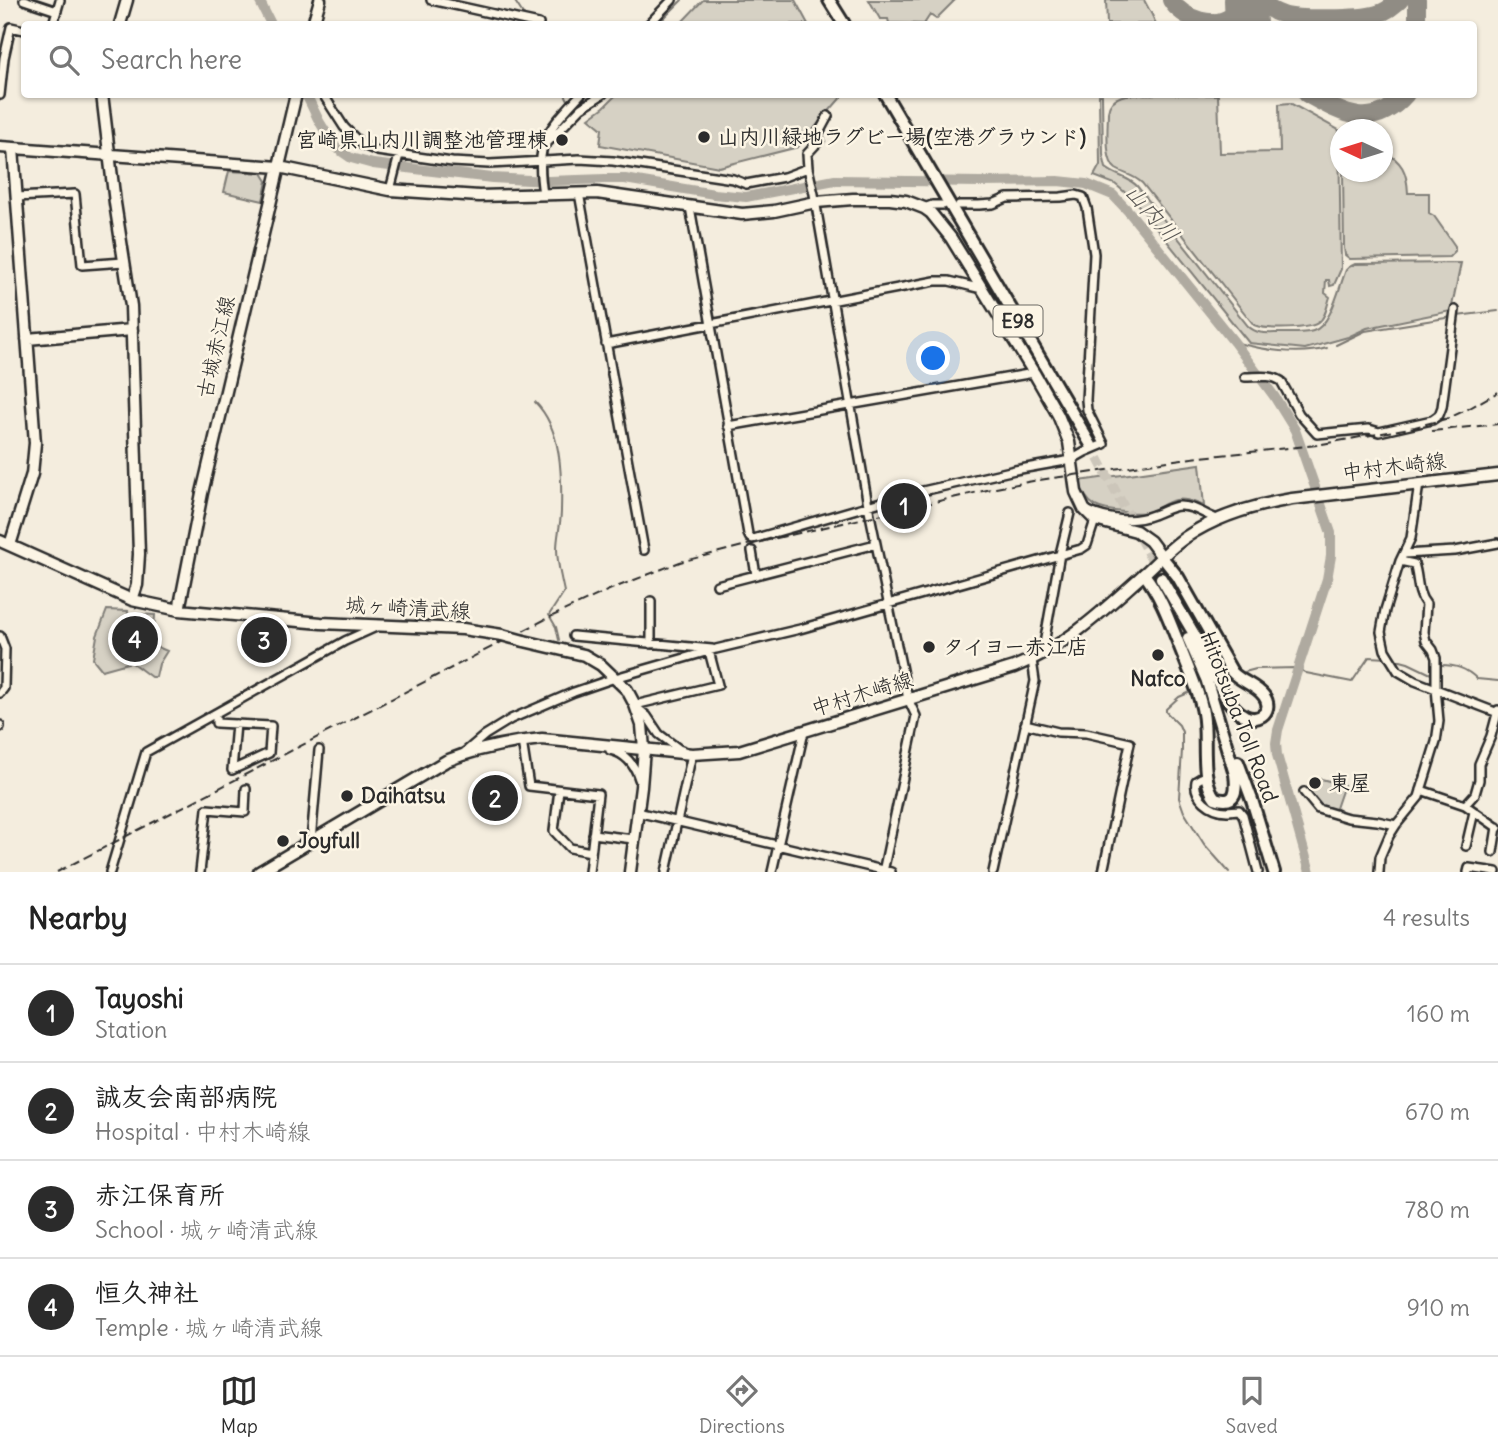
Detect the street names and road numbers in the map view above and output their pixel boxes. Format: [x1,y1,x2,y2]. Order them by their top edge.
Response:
street label: 古城赤江線 [191,293,240,401]
road number: E98 [993,306,1042,336]
street label: 中村木崎線 [1340,447,1448,486]
street label: 城ヶ崎清武線 [344,591,472,624]
street label: Hitotsuba Toll Road [1194,627,1285,806]
street label: 中村木崎線 [808,665,916,722]

